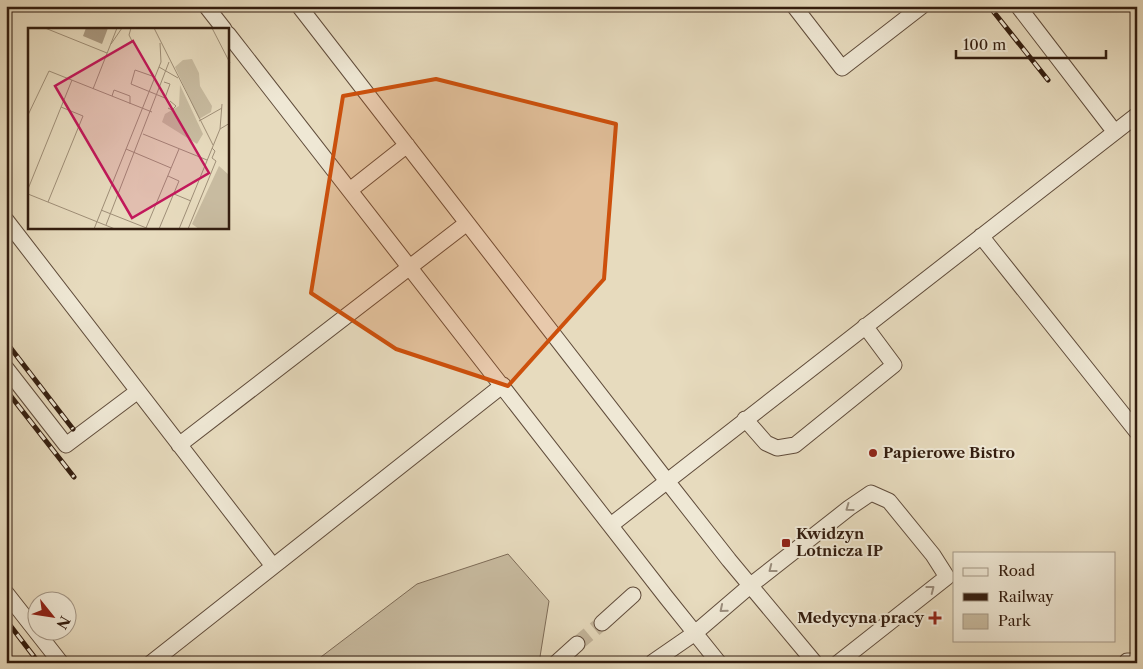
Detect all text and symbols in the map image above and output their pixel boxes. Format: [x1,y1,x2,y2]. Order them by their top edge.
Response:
inset map [28,28,229,229]
scale bar [956,28,1106,60]
text: 100 m [963,35,1006,54]
place label: Papierowe Bistro [883,443,1015,462]
marker: Papierowe Bistro [867,447,879,459]
one-way arrow [846,503,855,511]
place label: Kwidzyn Lotnicza IP [796,524,883,560]
marker: Kwidzyn Lotnicza IP [780,537,792,549]
legend [953,552,1116,642]
text: Road [998,561,1035,580]
one-way arrow [769,563,778,571]
one-way arrow [925,586,935,595]
text: Railway [998,587,1054,606]
north arrow [28,592,78,642]
one-way arrow [720,603,729,612]
place label: Medycyna pracy [797,608,925,627]
marker: Medycyna pracy [928,611,942,625]
text: Park [998,611,1032,630]
text: N [52,613,74,632]

